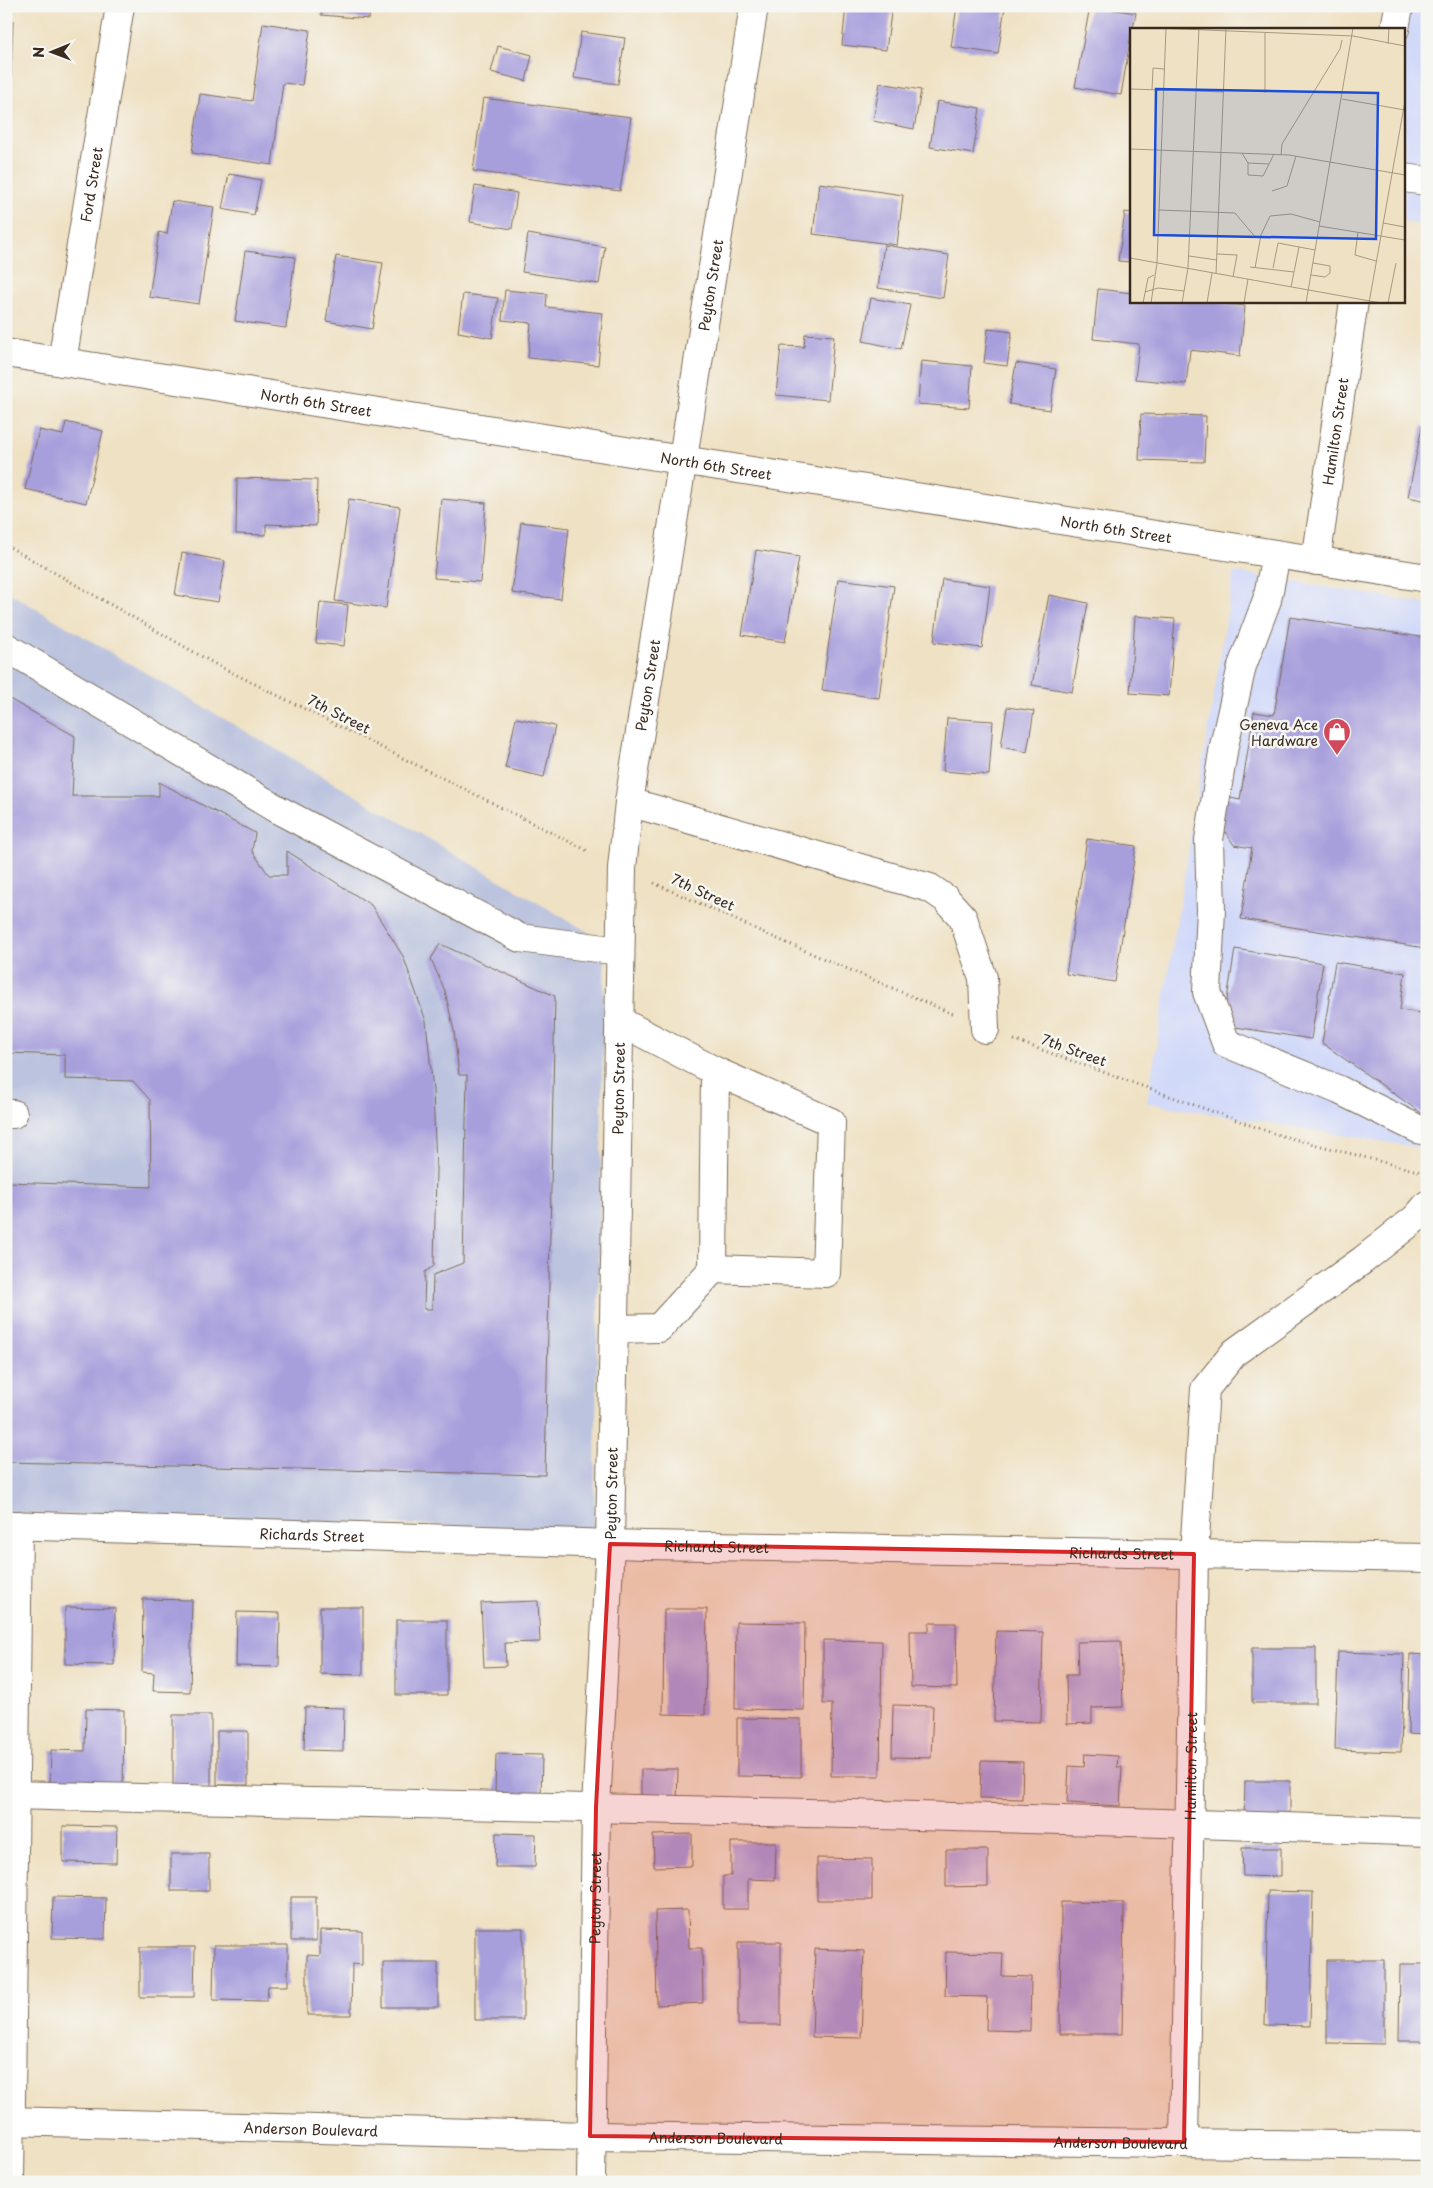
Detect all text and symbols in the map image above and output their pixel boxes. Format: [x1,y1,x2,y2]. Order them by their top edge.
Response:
north arrow [28,28,78,78]
inset map [1130,28,1406,302]
text: N [28,47,49,58]
street label: Ford Street [74,145,107,224]
street label: Peyton Street [693,237,728,333]
street label: Hamilton Street [1317,376,1353,486]
street label: North 6th Street [259,383,373,421]
street label: North 6th Street [659,446,774,485]
street label: North 6th Street [1059,510,1174,548]
street label: Peyton Street [630,638,665,733]
street label: 7th Street [304,689,374,739]
place label: Geneva Ace Hardware [1239,714,1318,751]
shop icon: Geneva Ace Hardware [1322,717,1352,756]
street label: 7th Street [668,868,738,916]
street label: 7th Street [1039,1029,1110,1072]
street label: Peyton Street [607,1042,629,1135]
street label: Peyton Street [600,1447,622,1540]
street label: Richards Street [259,1522,365,1547]
street label: Richards Street [664,1535,770,1558]
street label: Richards Street [1069,1542,1175,1564]
street label: Hamilton Street [1179,1711,1202,1820]
street label: Peyton Street [584,1851,606,1945]
street label: Anderson Boulevard [243,2117,379,2141]
street label: Anderson Boulevard [648,2126,784,2149]
street label: Anderson Boulevard [1053,2131,1189,2154]

